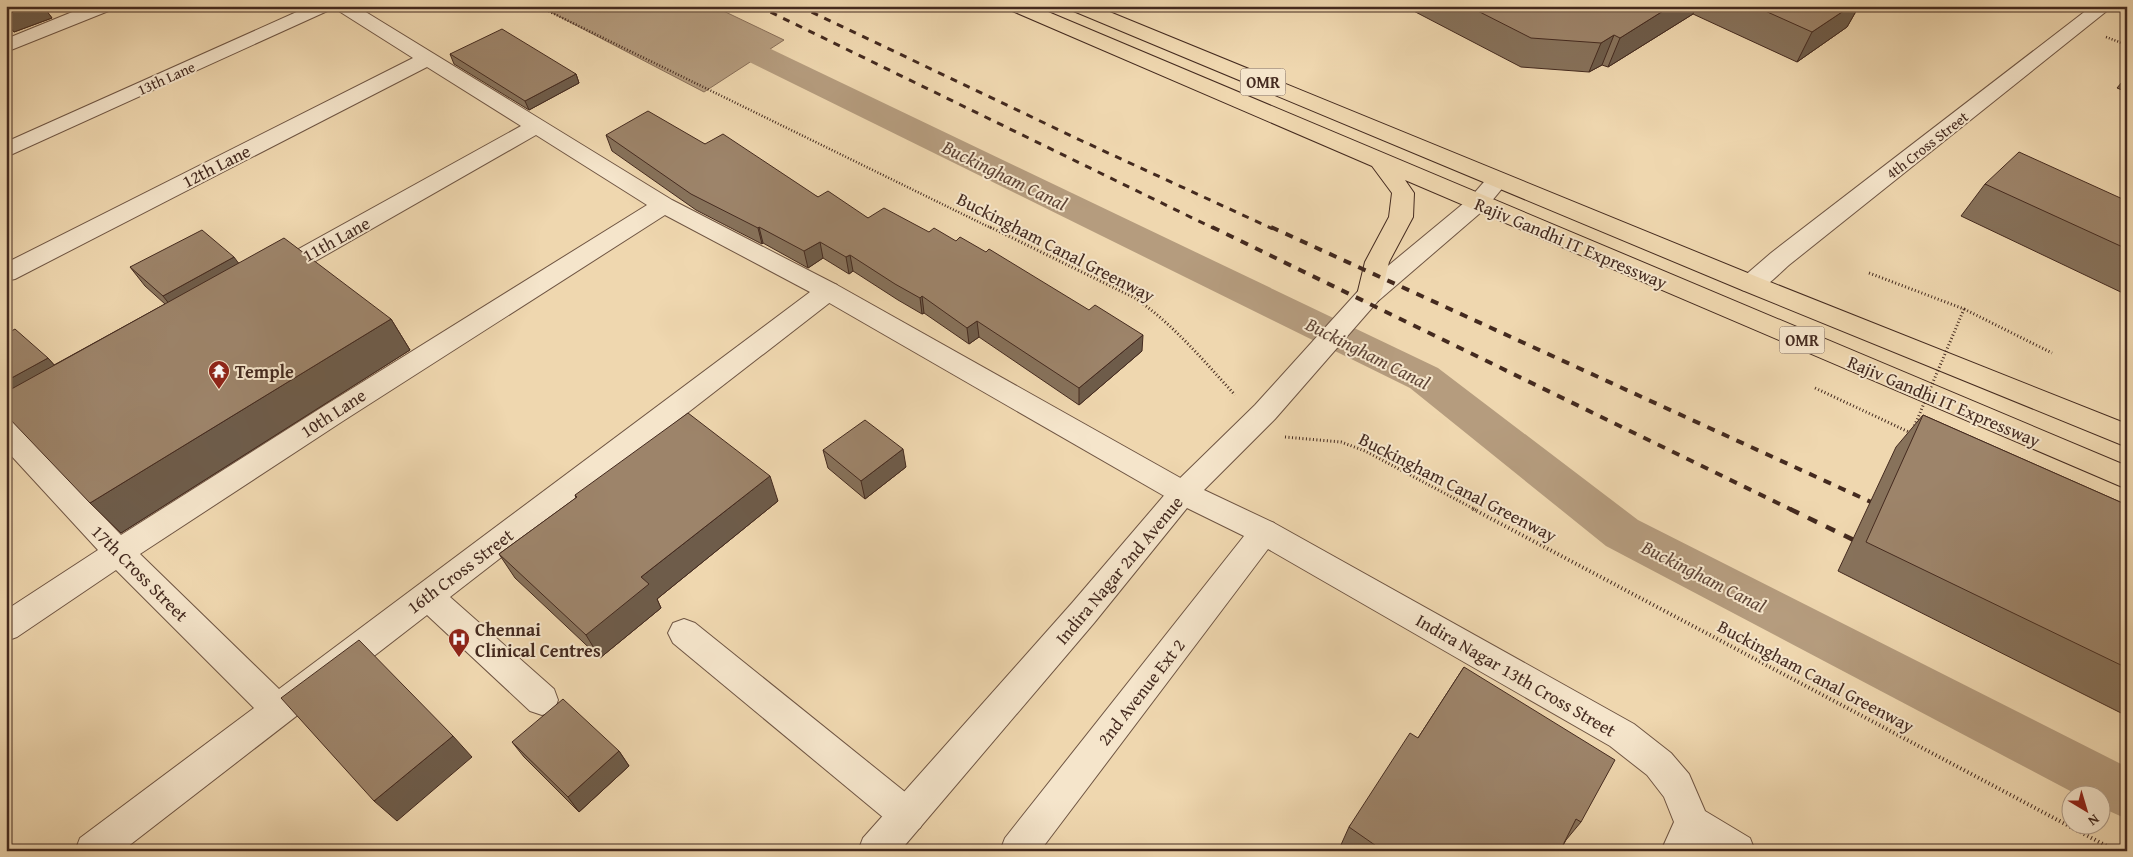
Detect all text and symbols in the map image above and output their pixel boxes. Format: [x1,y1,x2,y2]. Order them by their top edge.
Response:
street label: 13th Lane [134,56,198,100]
road number: OMR [1240,68,1286,95]
street label: 4th Cross Street [1881,106,1973,184]
water label: Buckingham Canal [937,132,1072,217]
street label: 12th Lane [177,137,255,195]
street label: Buckingham Canal Greenway [952,185,1160,309]
street label: Rajiv Gandhi IT Expressway [1470,190,1672,296]
street label: 11th Lane [297,209,375,269]
water label: Buckingham Canal [1300,309,1435,396]
road number: OMR [1780,326,1824,354]
street label: Rajiv Gandhi IT Expressway [1843,348,2045,454]
place label: Temple [235,358,294,385]
temple icon: Temple [207,359,231,390]
street label: 10th Lane [295,382,371,444]
street label: Buckingham Canal Greenway [1354,425,1562,549]
street label: Indira Nagar 2nd Avenue [1049,490,1189,650]
street label: 17th Cross Street [85,518,195,628]
street label: 16th Cross Street [401,521,520,620]
water label: Buckingham Canal [1636,532,1771,619]
street label: Indira Nagar 13th Cross Street [1411,607,1622,744]
street label: Buckingham Canal Greenway [1713,613,1919,739]
place label: Chennai Clinical Centres [475,616,601,664]
hospital icon: Chennai Clinical Centres [447,627,471,658]
street label: 2nd Avenue Ext 2 [1091,633,1191,751]
north arrow [2060,784,2110,834]
text: N [2084,809,2104,831]

